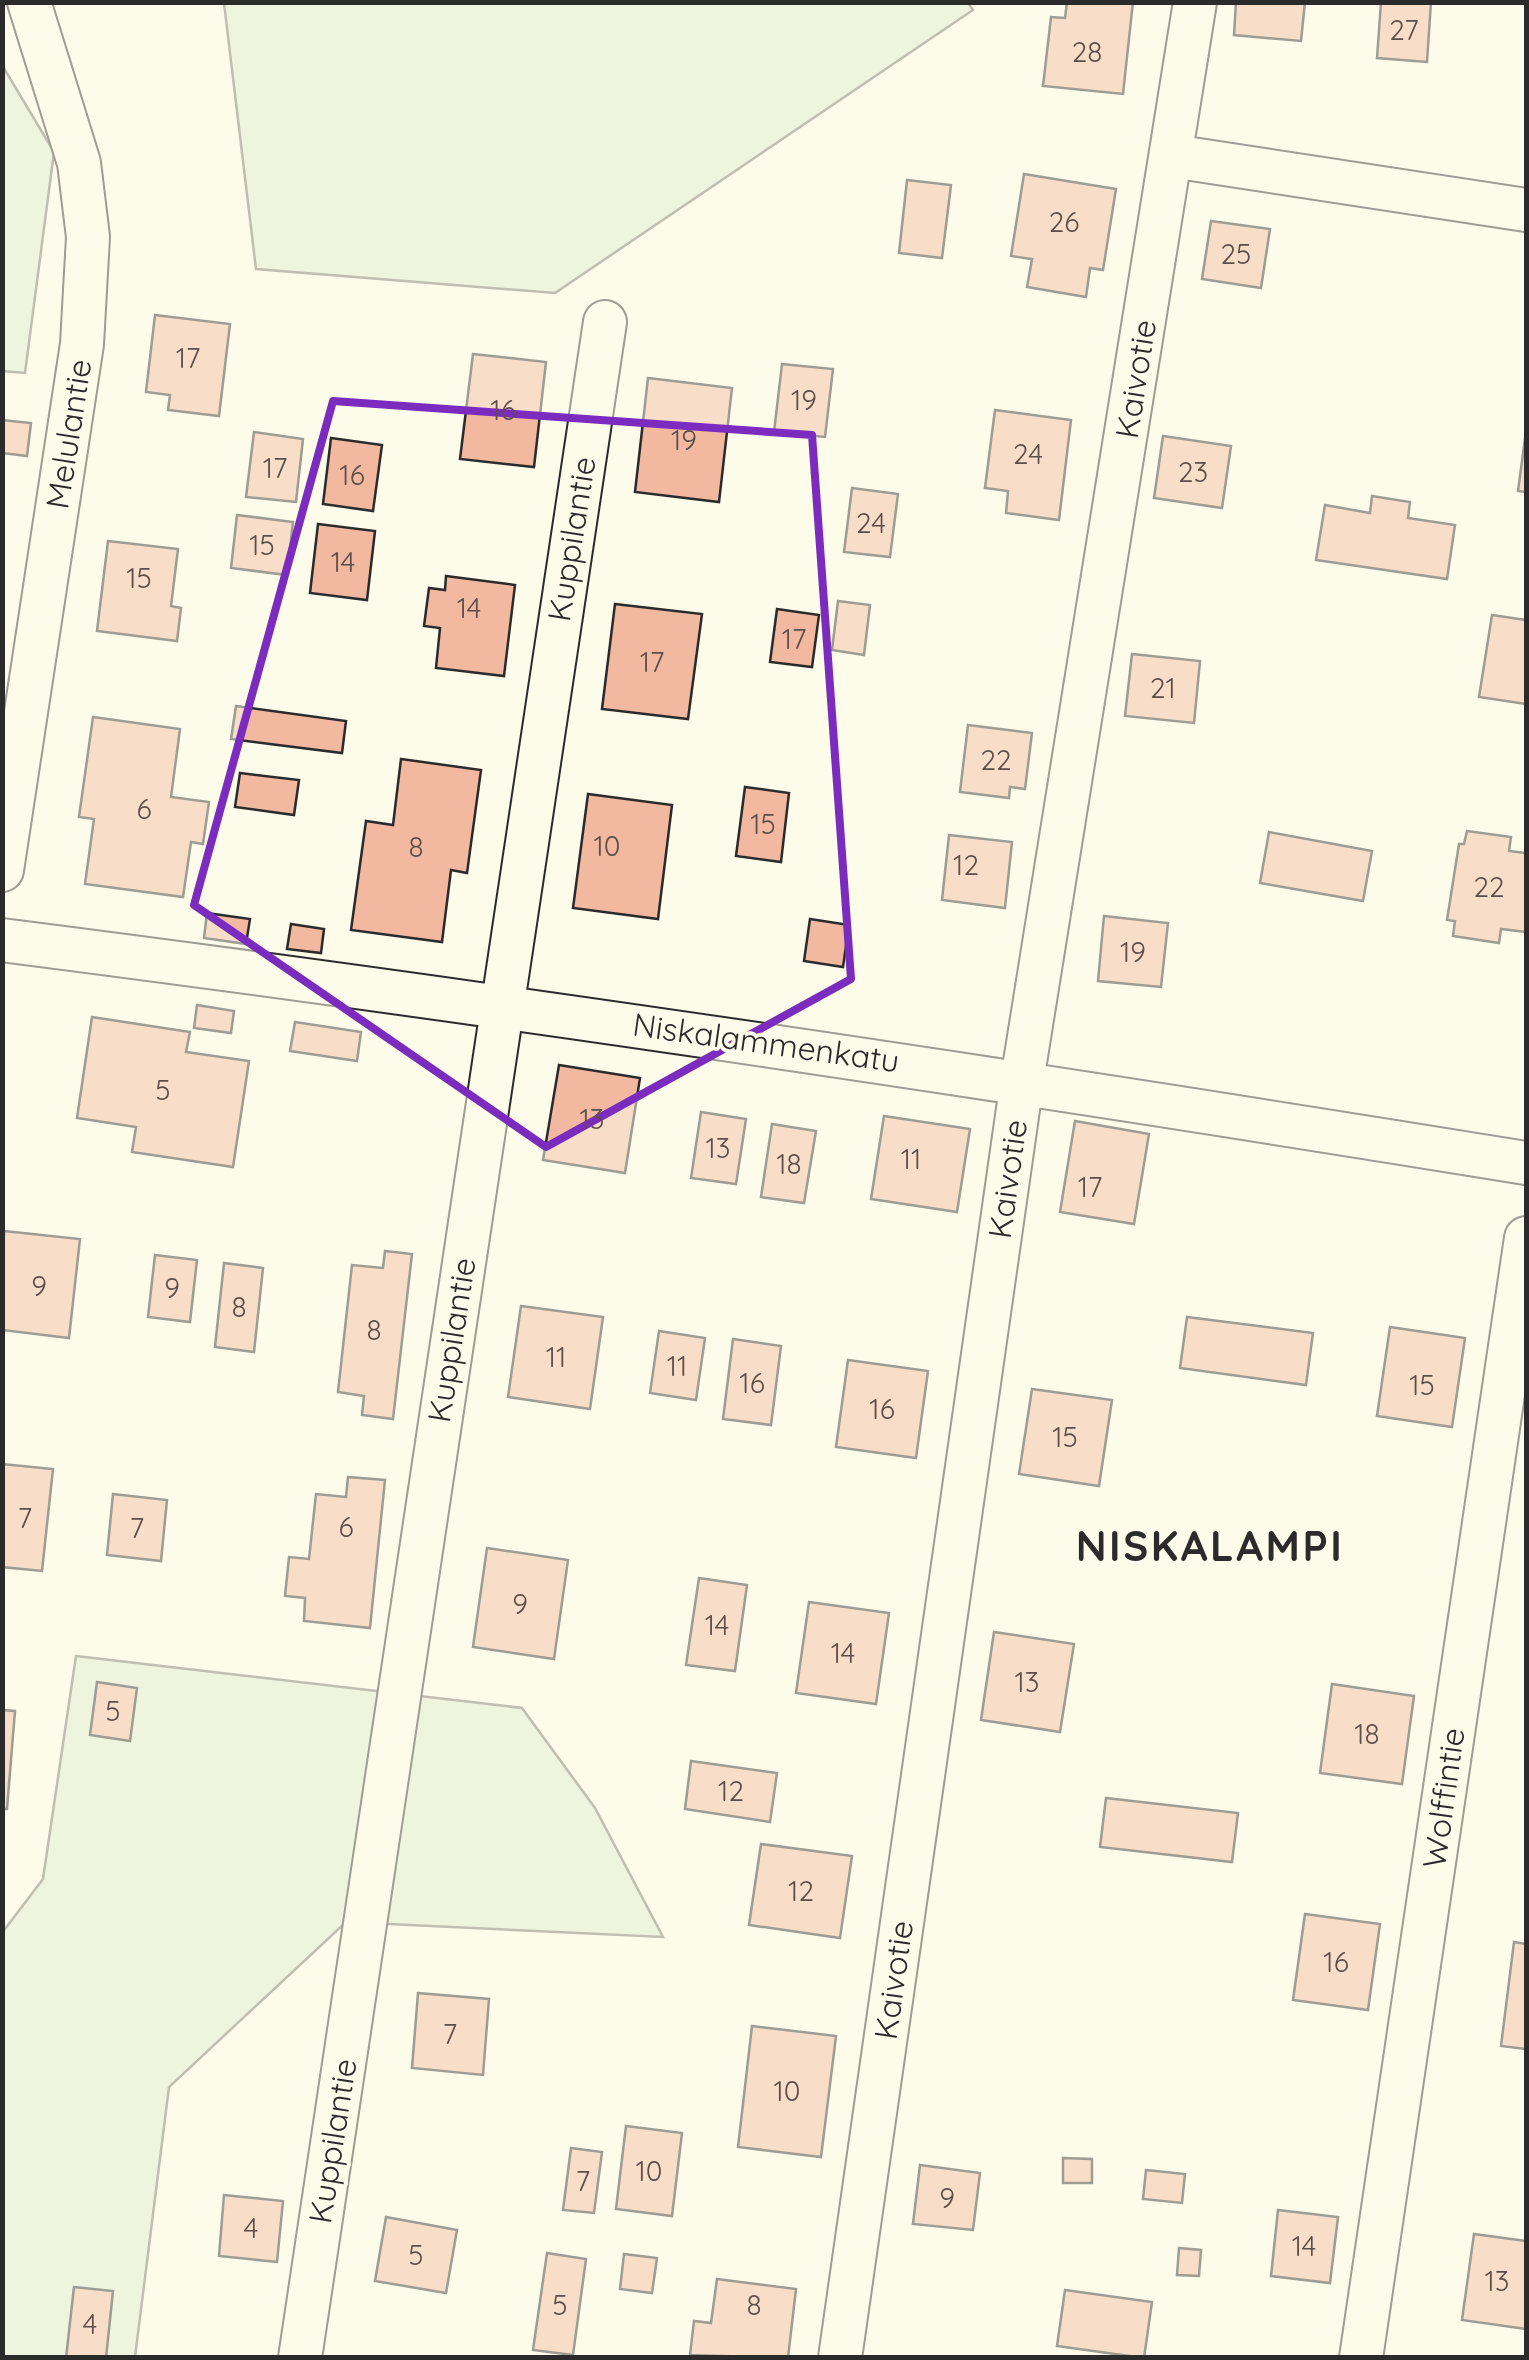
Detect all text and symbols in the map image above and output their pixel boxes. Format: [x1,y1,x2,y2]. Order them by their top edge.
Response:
house number: 27 [1389,12,1419,47]
house number: 28 [1072,34,1102,69]
house number: 26 [1049,204,1079,239]
house number: 25 [1221,236,1251,271]
street label: Kaivotie [1106,317,1164,441]
house number: 17 [176,340,200,375]
street label: Melulantie [36,356,100,512]
house number: 19 [791,382,817,417]
house number: 16 [490,392,516,427]
house number: 19 [671,422,697,457]
house number: 24 [1013,436,1043,471]
house number: 17 [263,450,287,485]
street label: Kuppilantie [538,454,604,624]
house number: 23 [1178,454,1208,489]
house number: 16 [339,457,365,492]
house number: 24 [856,505,886,540]
house number: 15 [249,527,275,562]
house number: 14 [331,544,355,579]
house number: 15 [126,560,152,595]
house number: 14 [457,590,481,625]
house number: 17 [782,621,806,656]
house number: 17 [640,644,664,679]
house number: 21 [1150,670,1176,705]
house number: 22 [980,742,1012,777]
house number: 6 [136,791,152,826]
house number: 15 [750,806,776,841]
house number: 10 [593,828,621,863]
house number: 8 [408,829,424,864]
house number: 12 [953,847,979,882]
house number: 22 [1473,869,1505,904]
house number: 19 [1120,934,1146,969]
street label: Niskalammenkatu [630,1004,902,1081]
house number: 5 [155,1072,171,1107]
house number: 13 [579,1101,605,1136]
street label: Kaivotie [979,1117,1035,1241]
house number: 13 [705,1130,731,1165]
house number: 11 [901,1141,921,1176]
house number: 18 [776,1146,802,1181]
house number: 17 [1078,1169,1102,1204]
street label: Kuppilantie [418,1255,484,1425]
house number: 9 [31,1268,47,1303]
house number: 9 [164,1270,180,1305]
house number: 8 [231,1289,247,1324]
house number: 8 [366,1312,382,1347]
house number: 11 [546,1339,566,1374]
house number: 11 [667,1348,687,1383]
house number: 16 [739,1365,765,1400]
house number: 15 [1409,1367,1435,1402]
house number: 16 [869,1391,895,1426]
house number: 15 [1052,1419,1078,1454]
house number: 7 [18,1500,32,1535]
house number: 6 [338,1509,354,1544]
house number: 7 [130,1510,144,1545]
district label: NISKALAMPI [1076,1519,1344,1572]
house number: 9 [512,1586,528,1621]
house number: 14 [705,1607,729,1642]
house number: 14 [831,1635,855,1670]
house number: 13 [1014,1664,1040,1699]
house number: 5 [105,1693,121,1728]
house number: 18 [1354,1716,1380,1751]
street label: Wolffintie [1413,1725,1473,1871]
house number: 12 [718,1773,744,1808]
house number: 12 [788,1873,814,1908]
street label: Kaivotie [865,1918,921,2042]
house number: 16 [1323,1944,1349,1979]
house number: 7 [443,2016,457,2051]
street label: Kuppilantie [299,2056,365,2226]
house number: 10 [773,2073,801,2108]
house number: 10 [635,2153,663,2188]
house number: 7 [576,2163,590,2198]
house number: 9 [939,2180,955,2215]
house number: 4 [244,2210,258,2245]
house number: 14 [1292,2228,1316,2263]
house number: 5 [408,2237,424,2272]
house number: 13 [1484,2263,1510,2298]
house number: 5 [552,2287,568,2322]
house number: 8 [746,2287,762,2322]
house number: 4 [83,2306,97,2341]

